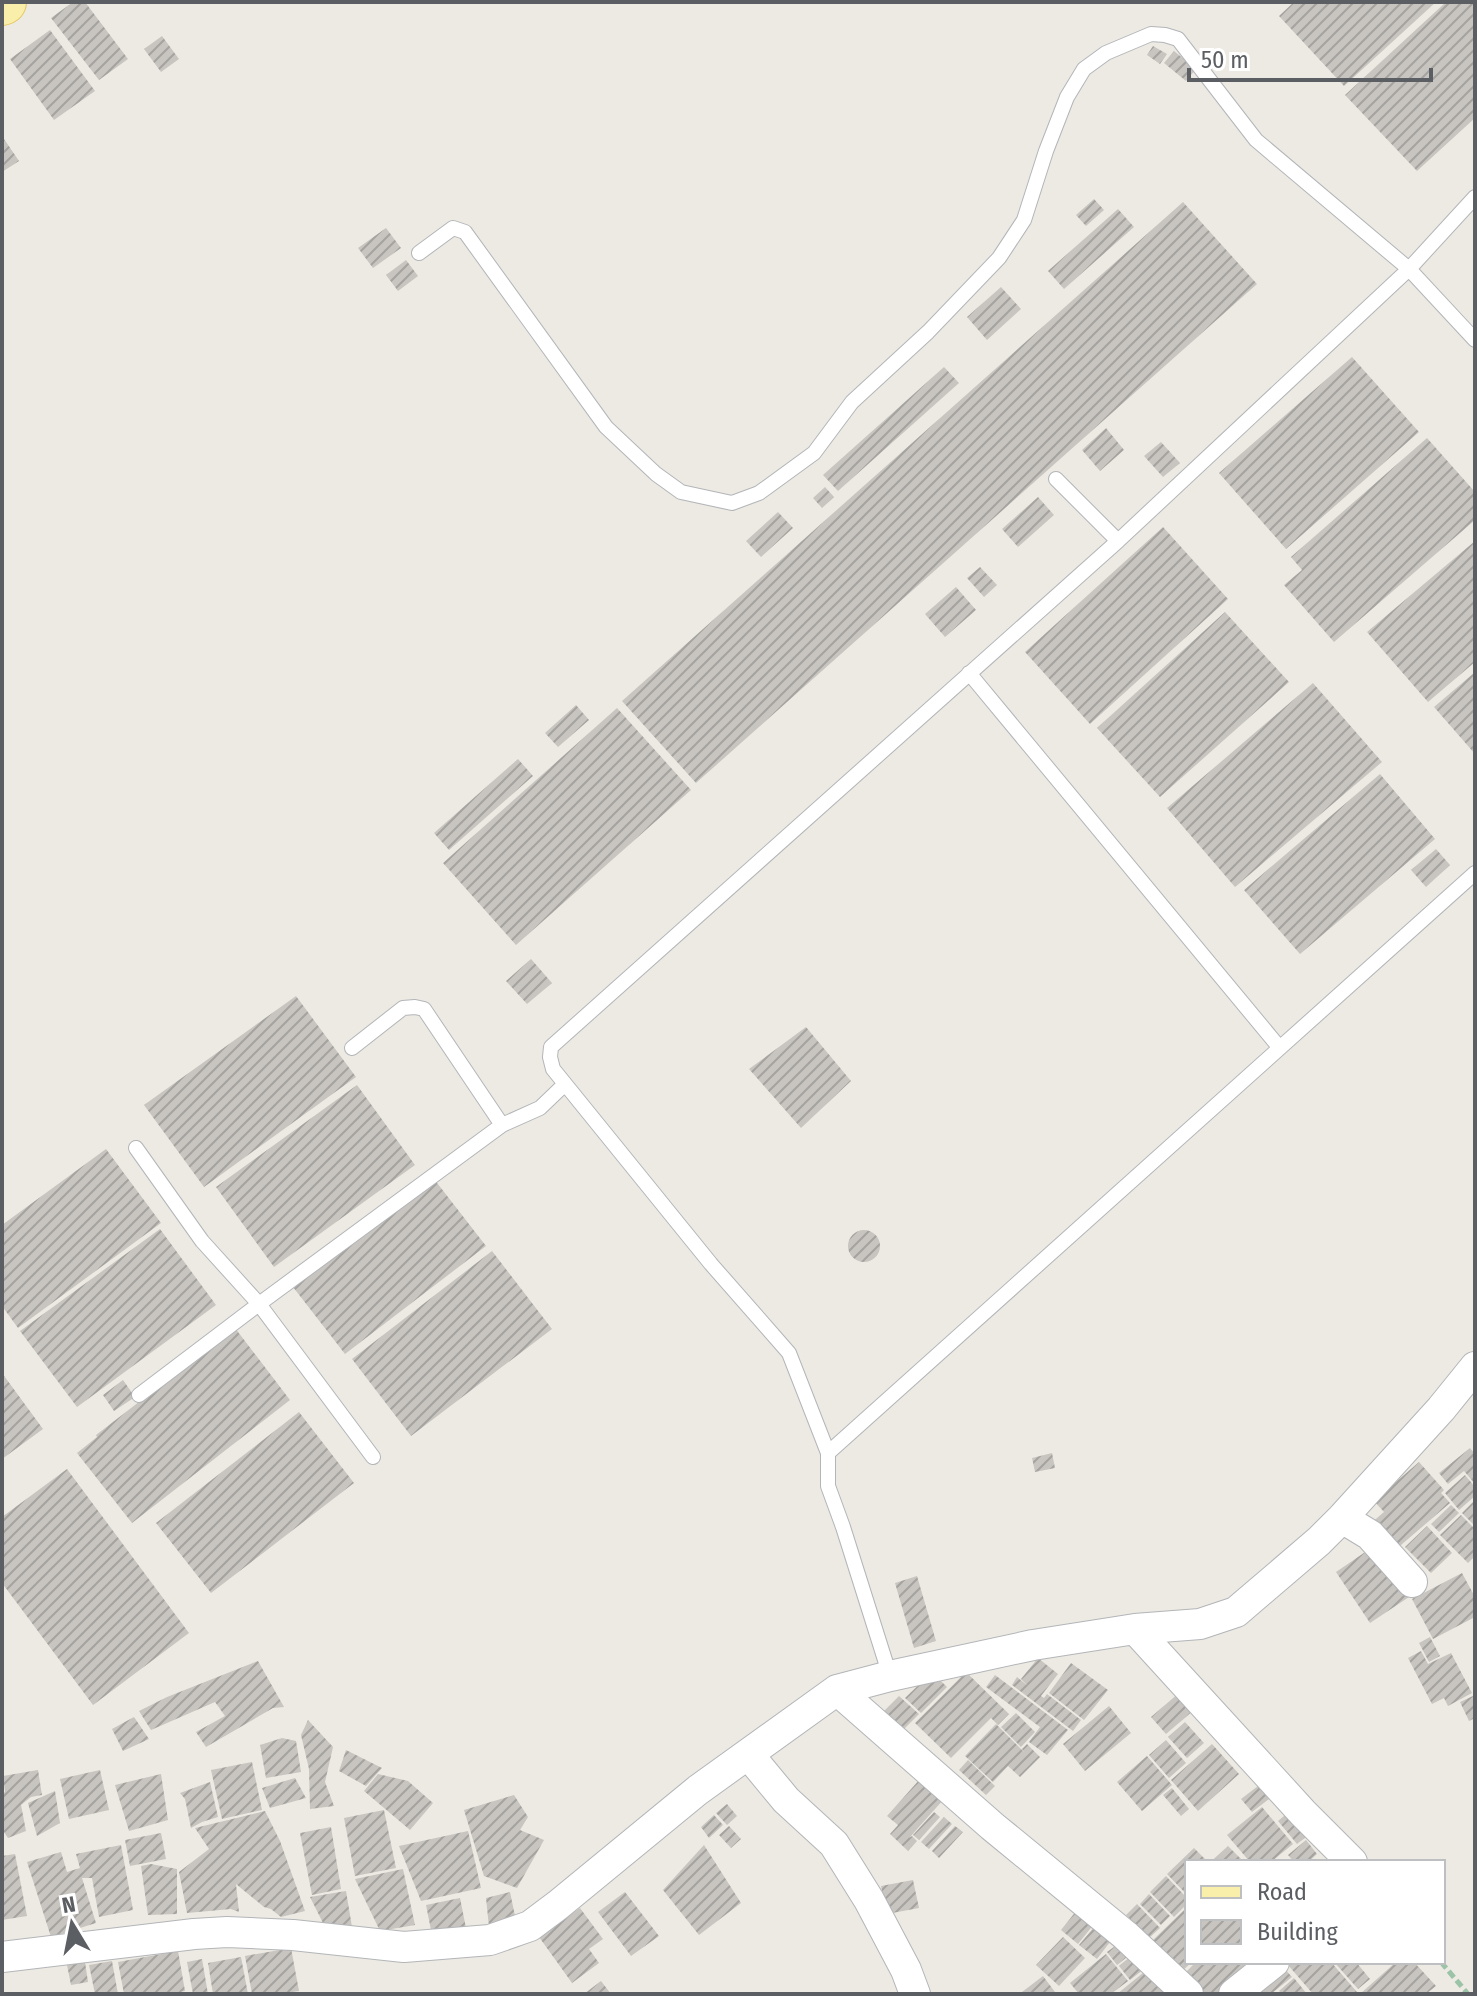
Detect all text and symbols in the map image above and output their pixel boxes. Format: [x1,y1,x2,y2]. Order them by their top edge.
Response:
scale bar [1189,32,1431,82]
text: 50 m [1201,46,1249,74]
legend [1185,1860,1445,1964]
text: Road [1257,1878,1307,1906]
north arrow [32,1884,112,1964]
text: N [60,1890,77,1919]
text: Building [1257,1918,1339,1946]

